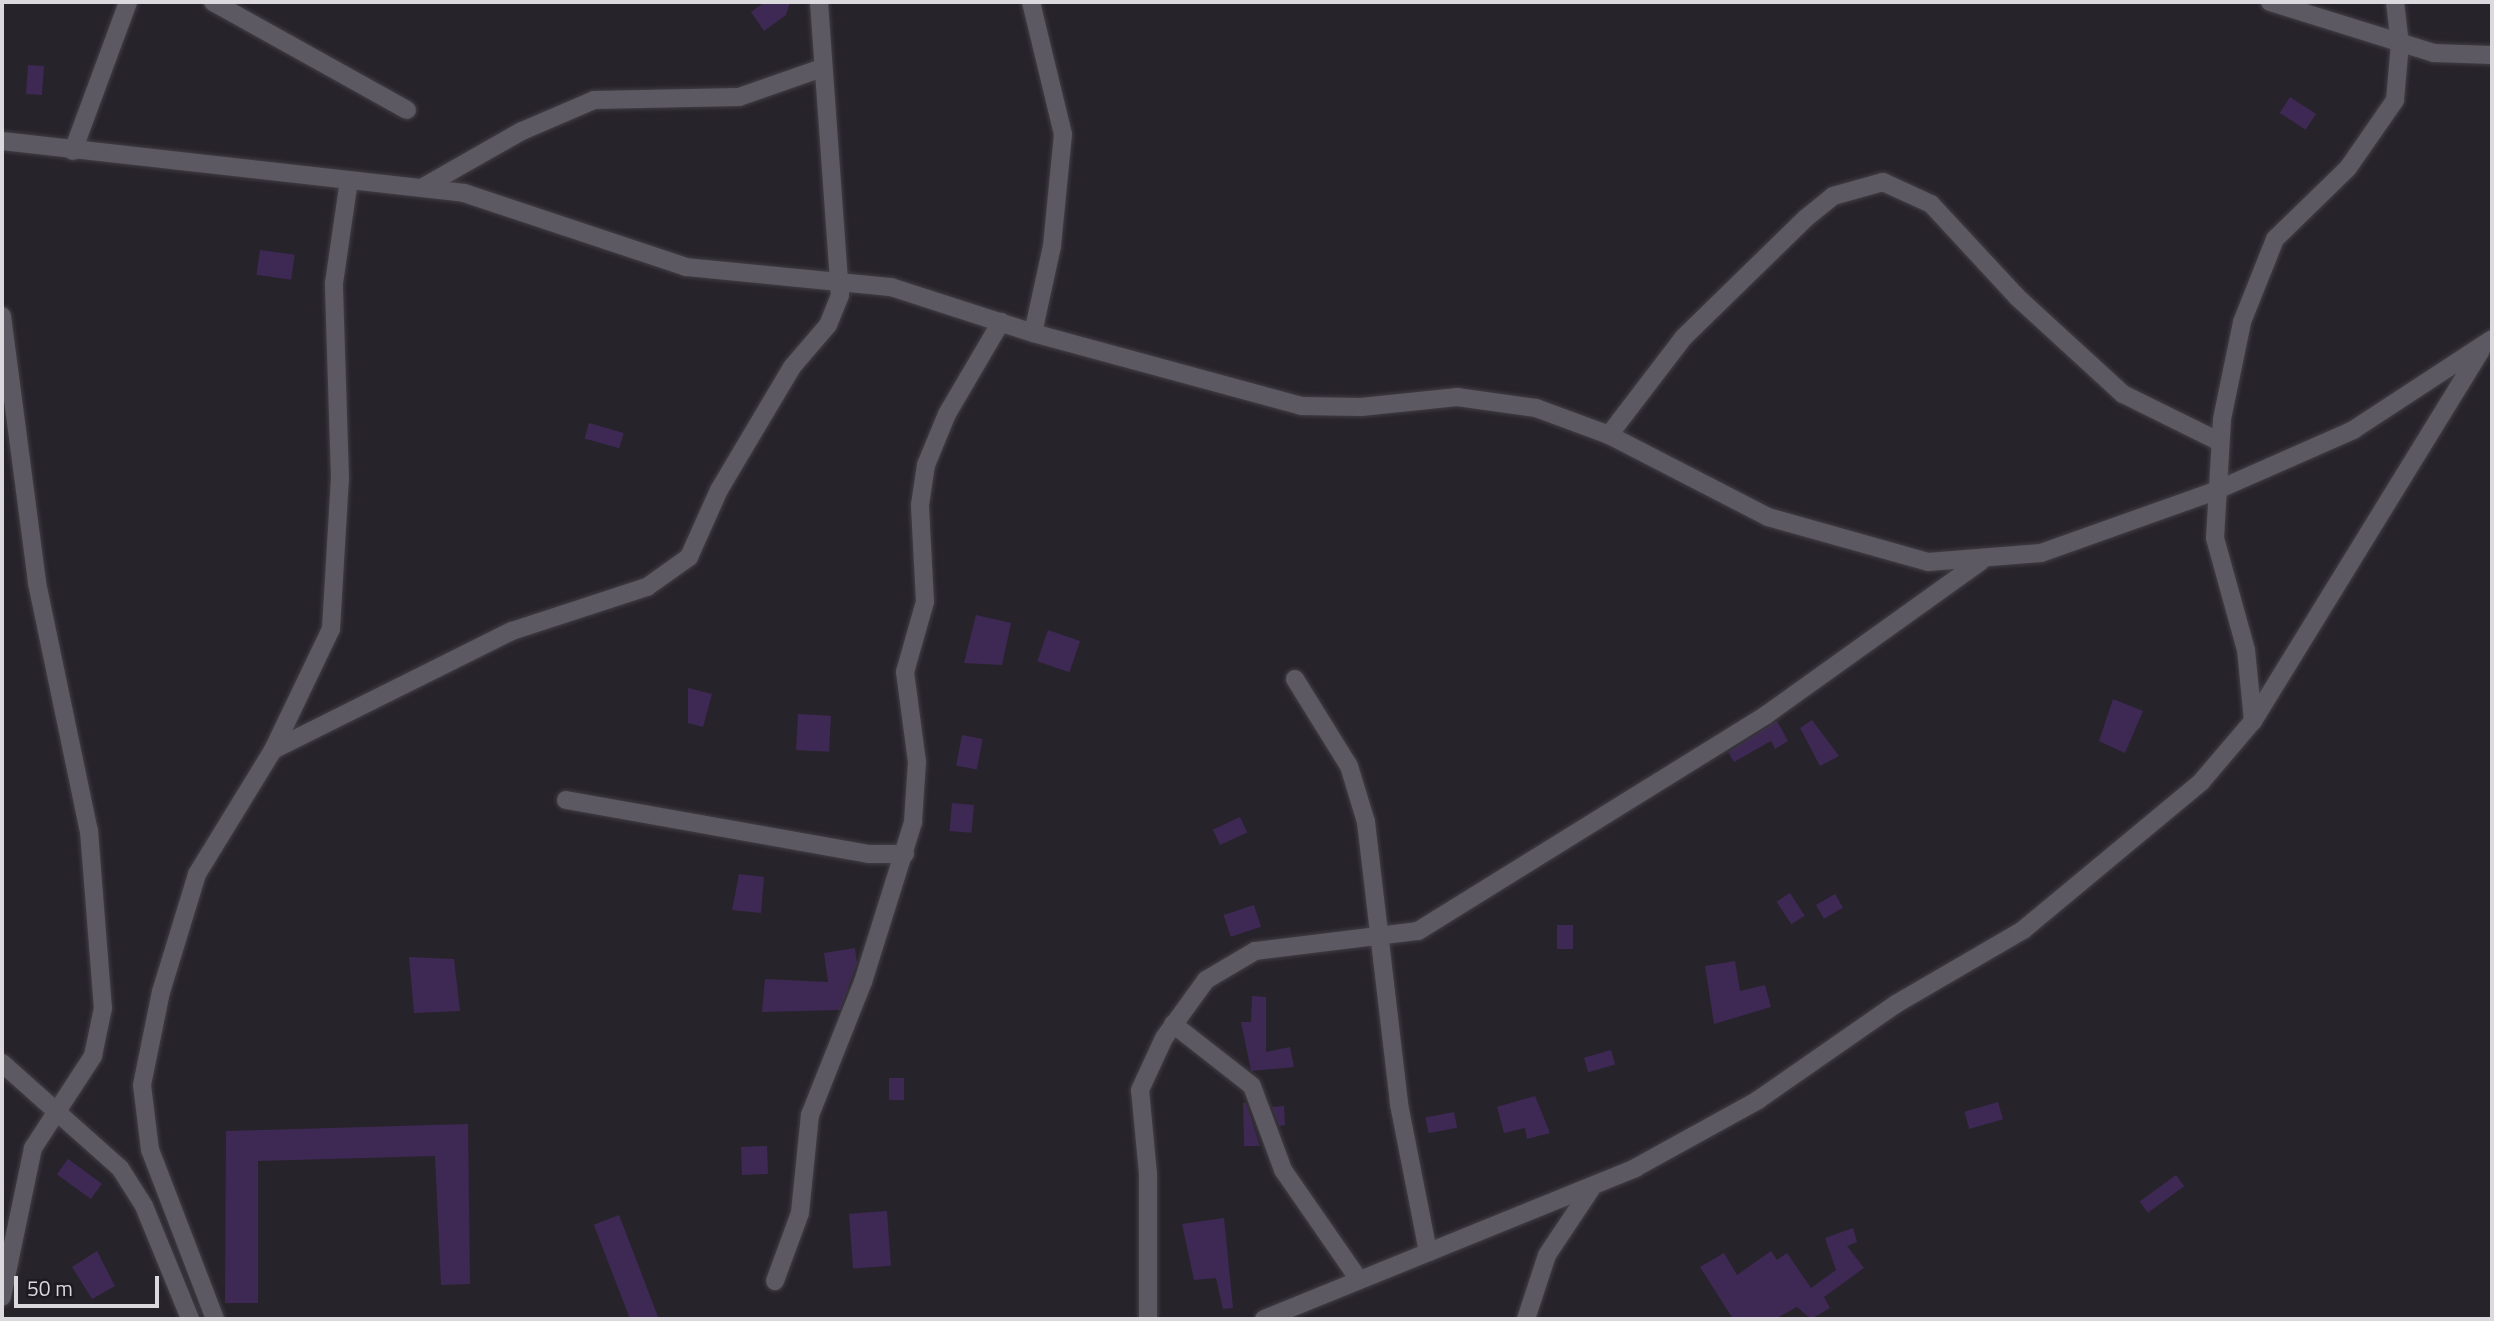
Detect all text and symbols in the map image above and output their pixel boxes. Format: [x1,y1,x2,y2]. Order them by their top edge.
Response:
scale bar [18,1262,163,1306]
text: 50 m [27,1272,73,1304]

